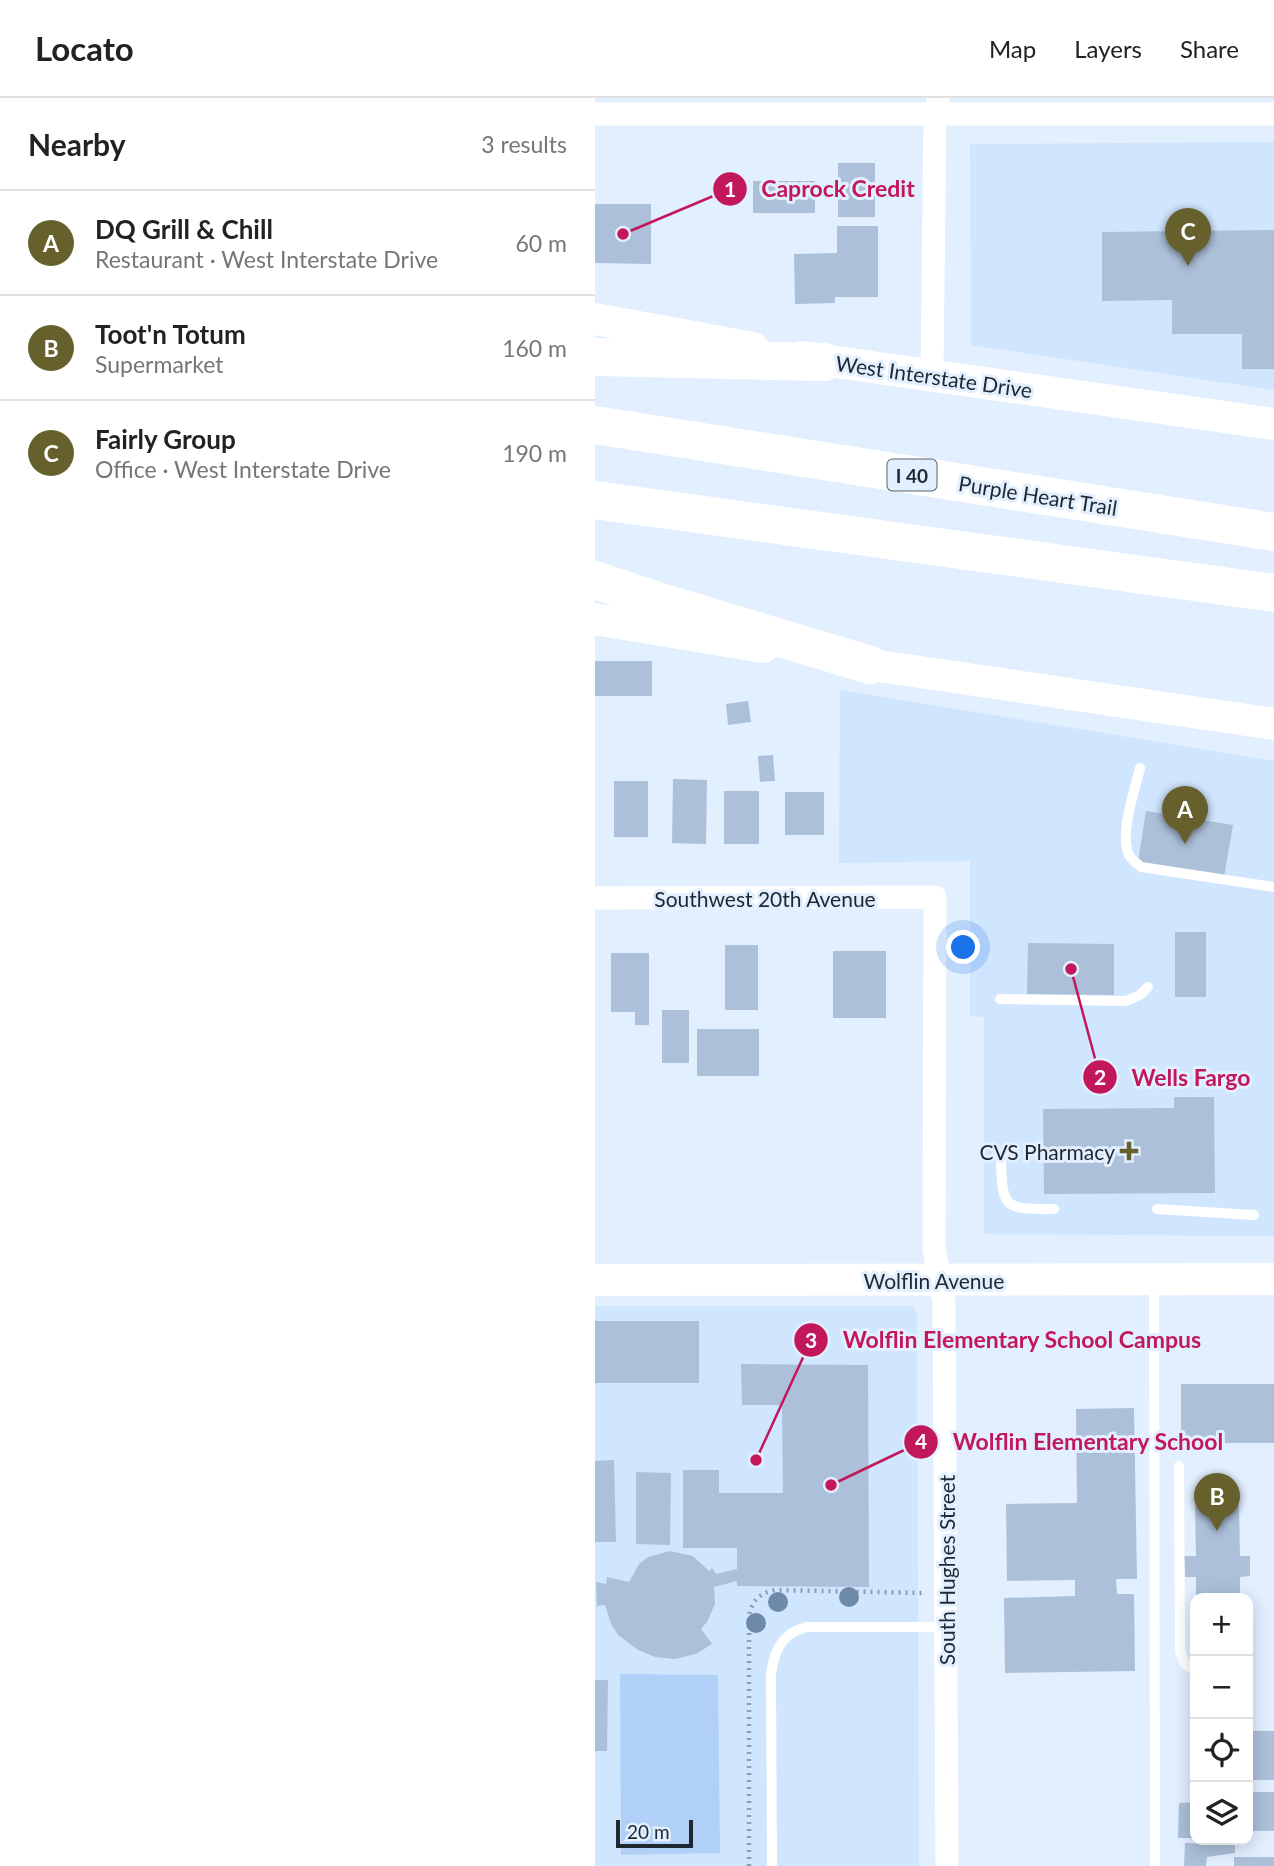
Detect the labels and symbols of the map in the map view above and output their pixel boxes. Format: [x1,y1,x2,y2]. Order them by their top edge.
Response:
callout: Caprock Credit [712,167,929,211]
text: Caprock Credit [761,174,915,202]
text: 1 [724,176,736,201]
pin: C [1165,208,1211,266]
street label: West Interstate Drive [834,350,1034,402]
road number: I 40 [887,460,937,490]
street label: Purple Heart Trail [957,470,1119,520]
pin: A [1162,786,1208,844]
street label: Southwest 20th Avenue [654,886,876,911]
your location [946,930,980,964]
callout: Wells Fargo [1083,1055,1265,1099]
text: Wells Fargo [1132,1063,1250,1091]
text: 2 [1094,1064,1106,1089]
place label: CVS Pharmacy [979,1139,1115,1164]
marker: CVS Pharmacy [1121,1143,1137,1159]
street label: Wolflin Avenue [864,1268,1004,1293]
callout: Wolflin Elementary School Campus [794,1318,1216,1362]
text: Wolflin Elementary School Campus [843,1325,1201,1353]
text: 3 [805,1327,817,1352]
callout: Wolflin Elementary School [904,1420,1238,1464]
text: Wolflin Elementary School [953,1427,1223,1455]
text: 4 [915,1428,927,1453]
pin: B [1194,1473,1240,1531]
street label: South Hughes Street [934,1474,959,1665]
scale bar [616,1817,693,1849]

